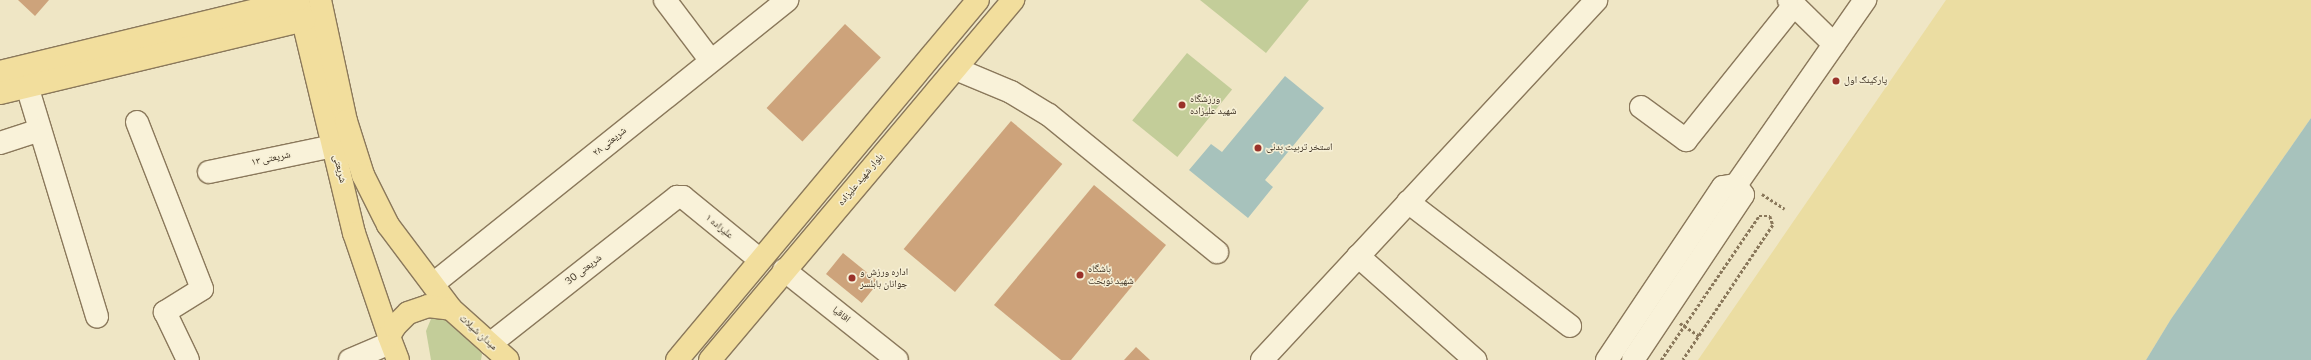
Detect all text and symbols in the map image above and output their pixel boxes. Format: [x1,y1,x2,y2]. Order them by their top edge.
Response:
place label: پارکینگ اول [1844,75,1887,87]
marker: پارکینگ اول [1831,76,1841,86]
place label: ورزشگاه شهید علیزاده [1190,93,1236,116]
marker: ورزشگاه شهید علیزاده [1177,100,1187,110]
street label: شریعتی ۲۸ [591,125,629,159]
place label: استخر تربیت بدنی [1266,142,1332,154]
marker: استخر تربیت بدنی [1253,143,1263,153]
street label: شریعتی ۱۳ [250,149,292,169]
street label: بلوار شهید علیزاده [836,151,886,209]
street label: شریعتی [330,154,348,184]
street label: علیزاده ۱ [703,212,735,242]
street label: شریعتی 30 [563,252,605,288]
place label: باشگاه شهید نوبخت [1088,263,1134,286]
place label: اداره ورزش و جوانان بابلسر [860,266,908,290]
marker: باشگاه شهید نوبخت [1075,270,1085,280]
marker: اداره ورزش و جوانان بابلسر [847,273,857,283]
street label: اقاقیا [830,304,852,326]
street label: میدان شیلات [456,313,500,353]

